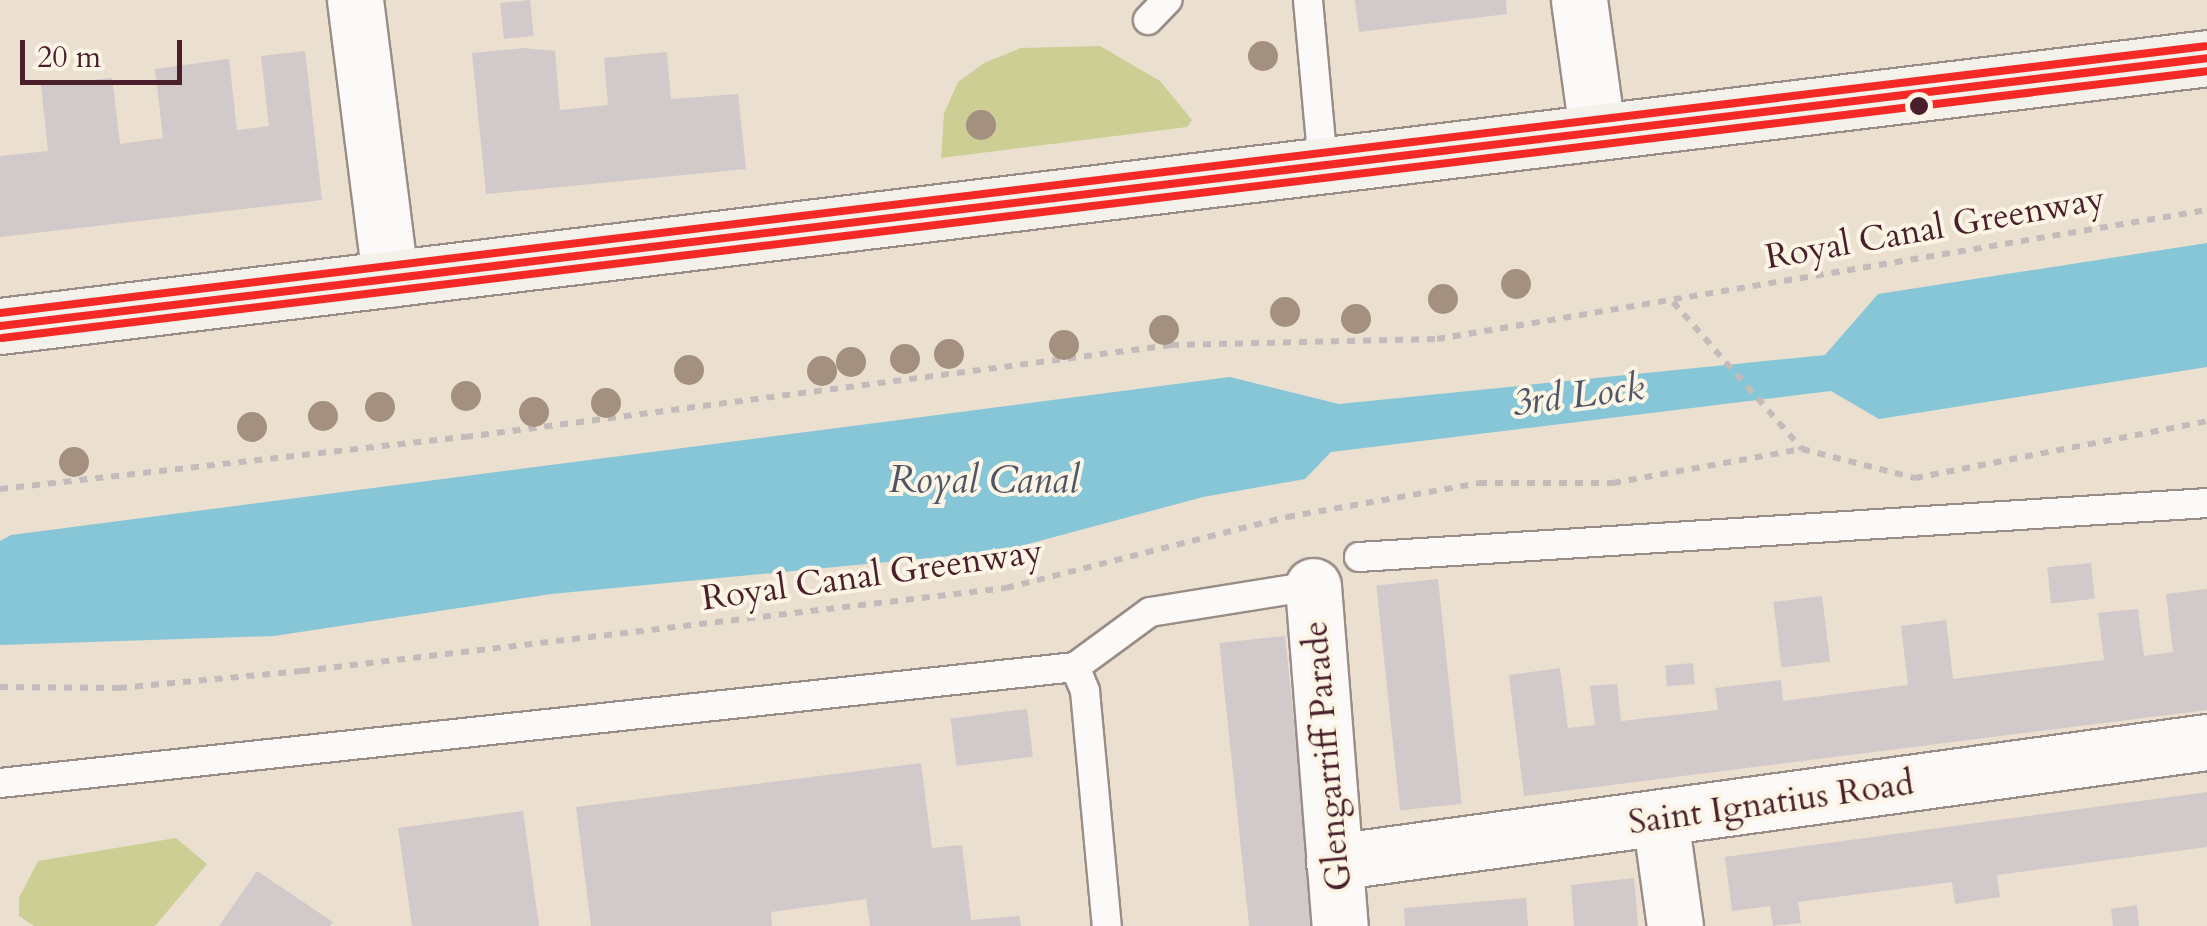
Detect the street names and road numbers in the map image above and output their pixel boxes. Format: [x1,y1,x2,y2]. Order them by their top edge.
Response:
street label: Royal Canal Greenway [1762,177,2108,279]
street label: Royal Canal Greenway [699,530,1045,620]
street label: Glengarriff Parade [1294,619,1360,893]
street label: Saint Ignatius Road [1626,762,1916,844]

